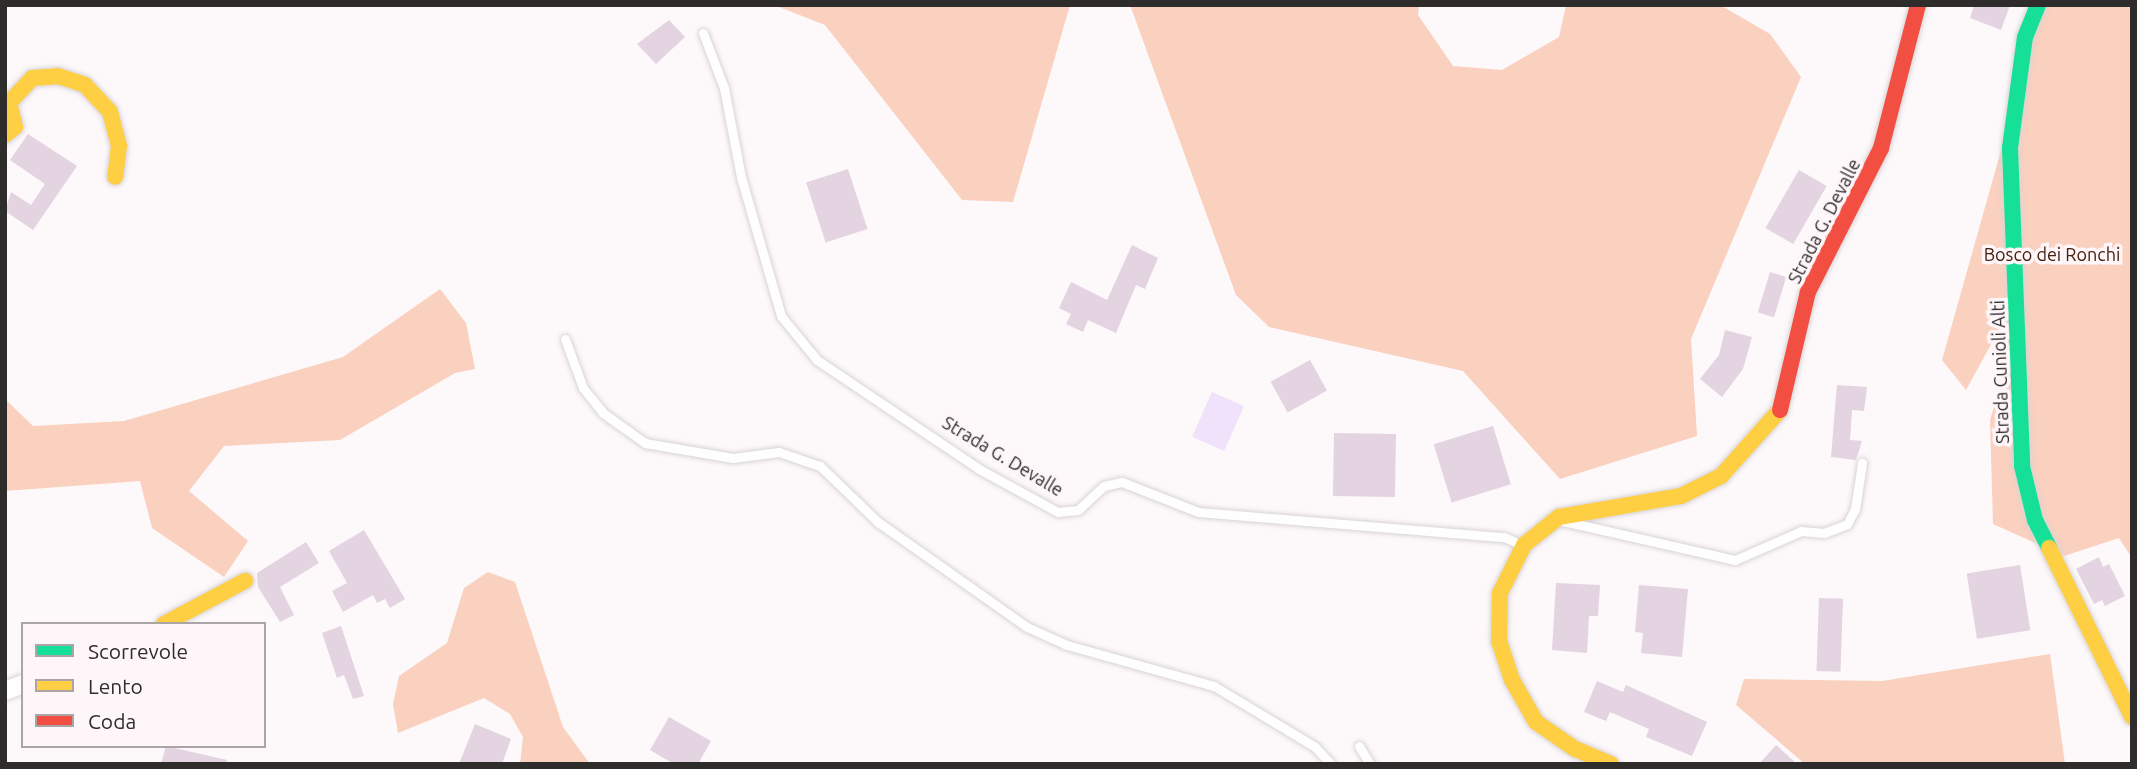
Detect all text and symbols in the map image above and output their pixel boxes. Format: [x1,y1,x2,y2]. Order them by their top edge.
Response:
street label: Strada G. Devalle [1783,155,1865,287]
park label: Bosco dei Ronchi [1984,243,2120,265]
street label: Strada Cunioli Alti [1987,300,2013,444]
street label: Strada G. Devalle [939,411,1067,501]
legend [21,622,266,748]
text: Scorrevole [88,639,188,663]
text: Lento [88,674,143,698]
text: Coda [88,709,136,733]

